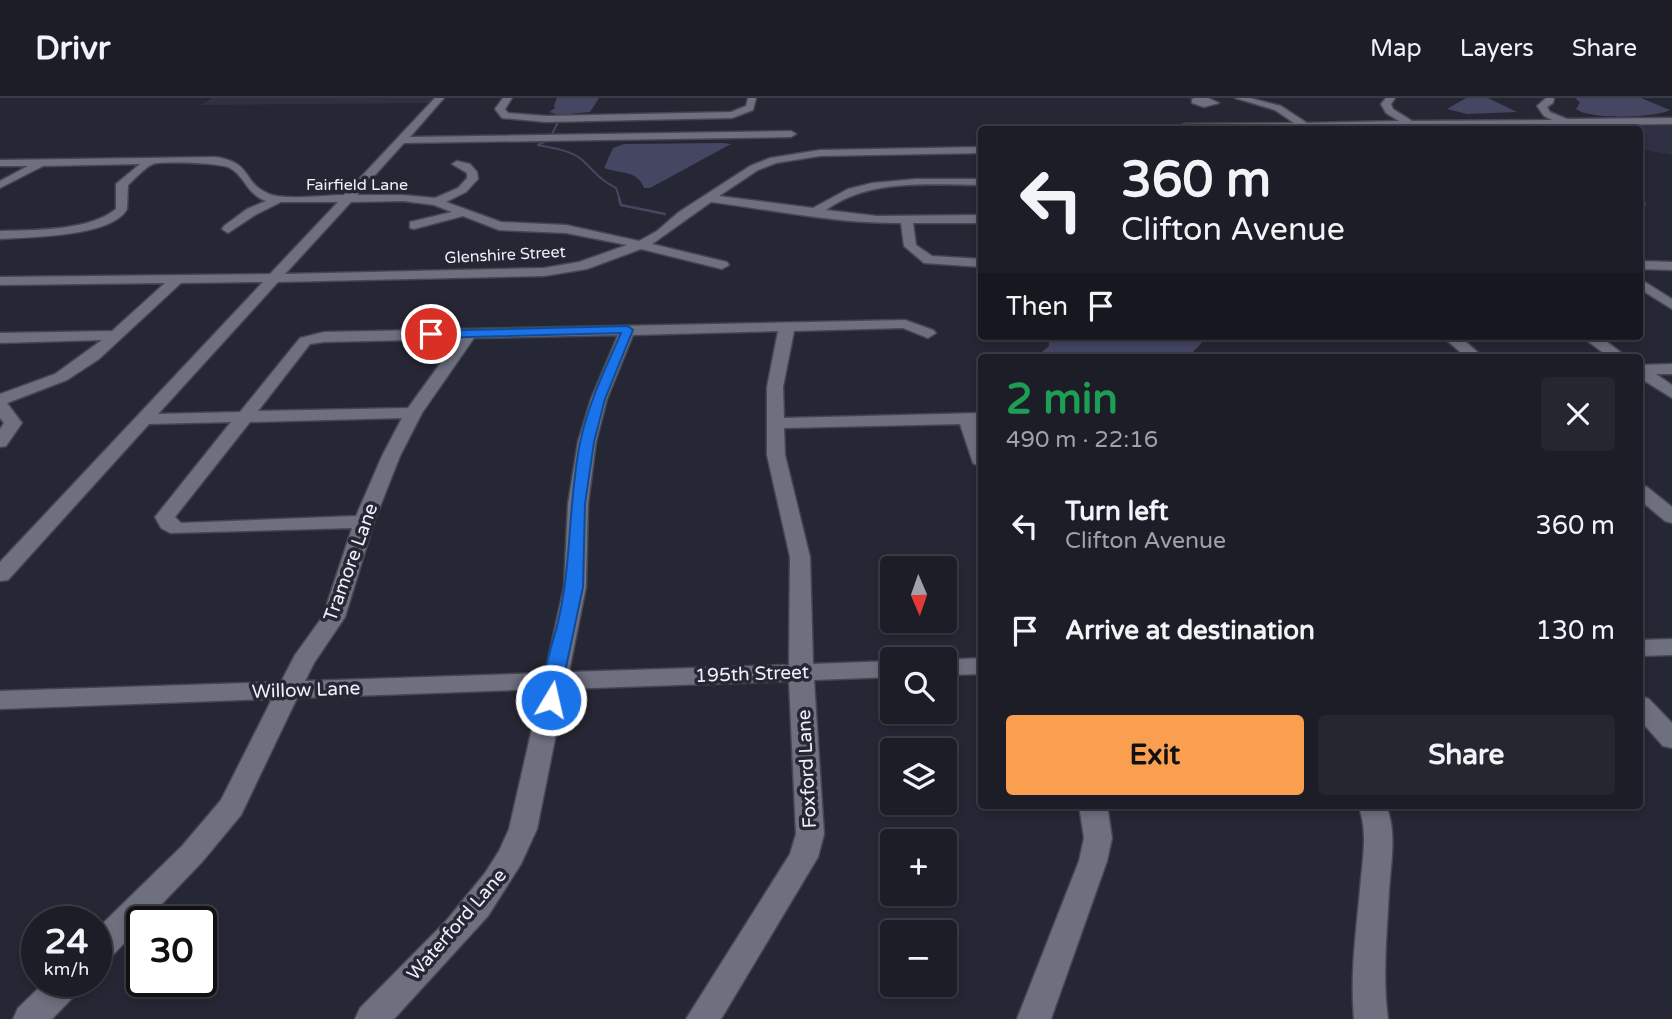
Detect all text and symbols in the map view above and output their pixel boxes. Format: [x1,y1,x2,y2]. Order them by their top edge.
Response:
text: Drivr [35,29,110,68]
text: Map [1370,34,1422,63]
text: Layers [1460,34,1534,63]
text: Share [1572,34,1637,63]
text: 360 m [1121,151,1271,210]
icon: left [1006,154,1097,245]
street label: Fairfield Lane [306,175,408,195]
text: Clifton Avenue [1121,211,1345,249]
street label: Glenshire Street [444,242,566,268]
icon: arrive [1082,287,1120,325]
text: Then [1006,291,1068,322]
pin [401,304,461,364]
icon: arrive [412,315,450,353]
text: 2 min [1006,374,1118,425]
button: close [1541,377,1615,451]
text: 490 m · 22:16 [1006,426,1158,454]
text: Turn left [1065,496,1168,527]
street label: Tramore Lane [319,500,382,624]
icon: left [1006,507,1044,545]
text: 360 m [1535,510,1615,541]
text: Clifton Avenue [1065,527,1226,555]
north arrow [880,556,957,634]
map controls [880,556,957,997]
icon: arrive [1006,612,1044,650]
text: Arrive at destination [1065,615,1315,646]
text: 130 m [1535,615,1615,646]
button: search [880,647,957,724]
street label: 195th Street [695,661,809,687]
position arrow [514,663,588,737]
street label: Willow Lane [251,677,361,703]
street label: Foxford Lane [793,709,821,829]
button: Exit [1006,715,1304,795]
button: Share [1318,715,1615,795]
button: layers [880,738,957,815]
button: + [880,829,957,906]
street label: Waterford Lane [402,865,511,985]
speed limit sign: 30 [126,906,217,997]
button: − [880,920,957,997]
text: 24 [45,921,88,963]
text: km/h [44,958,89,980]

